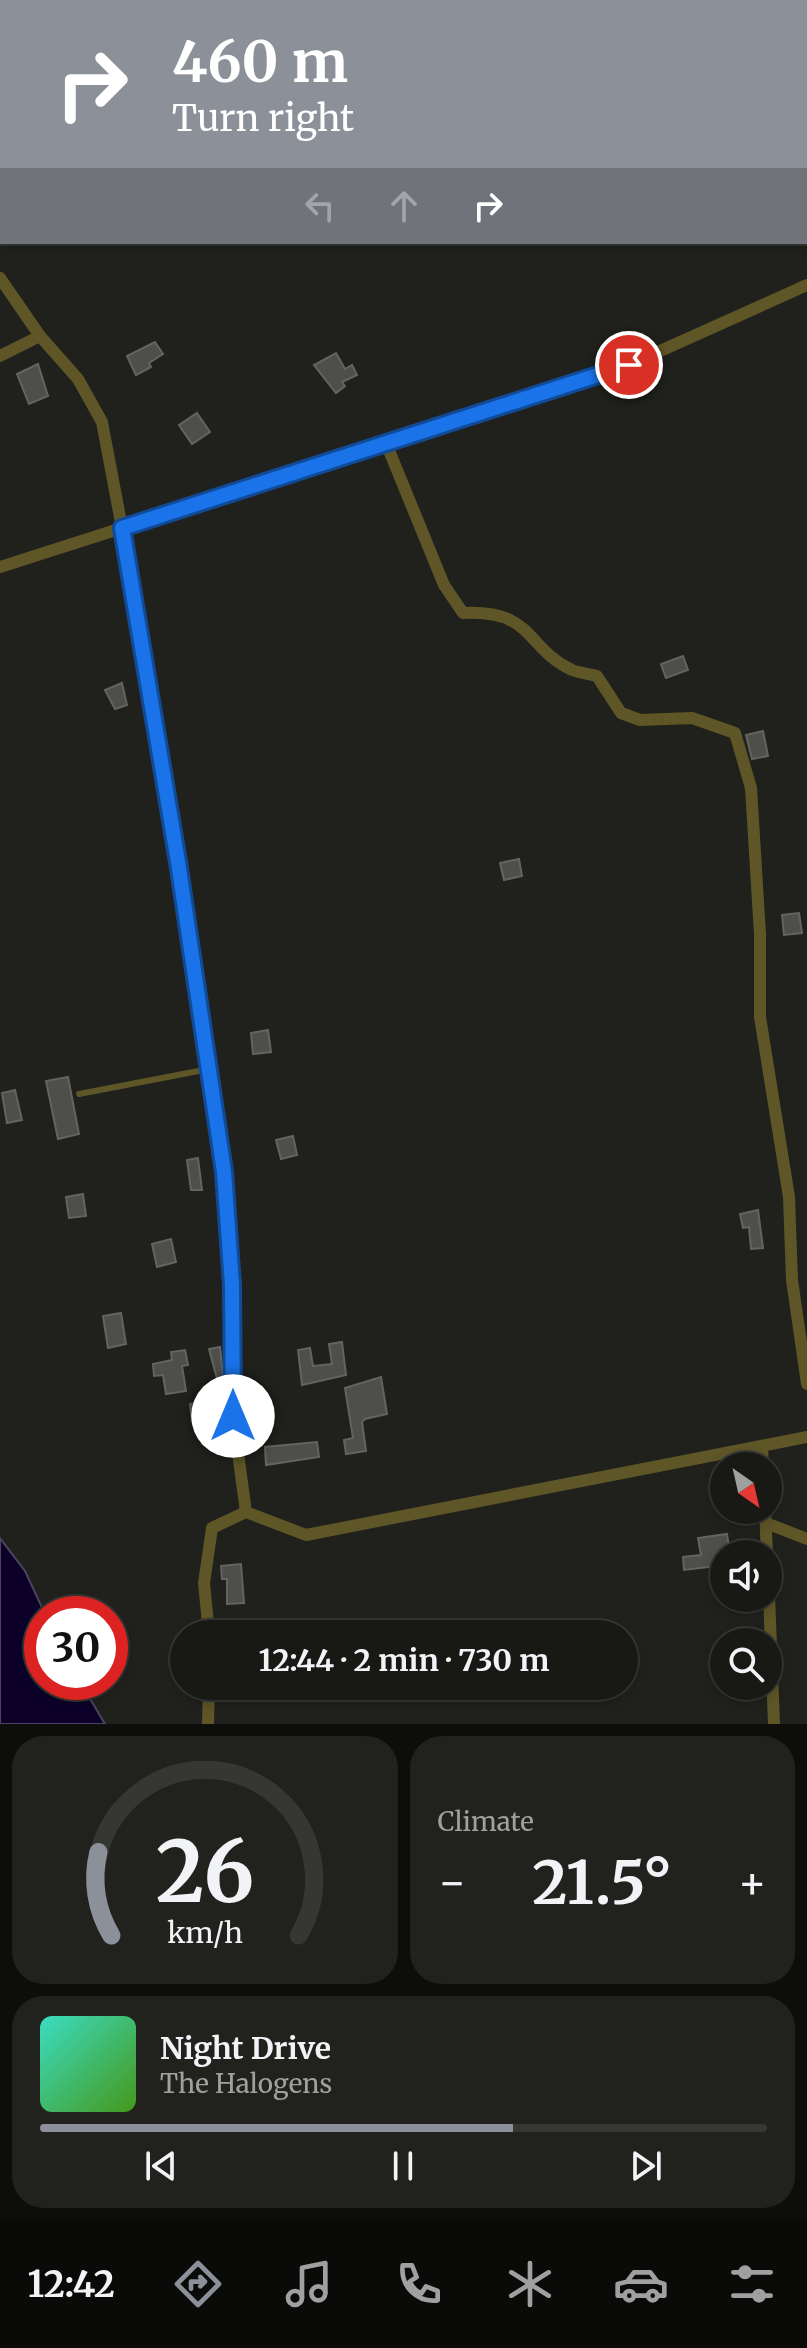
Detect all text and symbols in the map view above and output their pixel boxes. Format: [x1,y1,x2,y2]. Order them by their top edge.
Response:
text: 460 m [172,27,348,97]
icon: right [40,32,144,136]
text: Turn right [172,96,354,141]
icon: left [298,184,342,228]
icon: ahead [382,184,426,228]
icon: right [466,184,510,228]
pin [595,331,663,399]
icon: arrive [607,343,651,387]
position arrow [191,1374,275,1458]
north arrow [710,1452,782,1524]
map controls [710,1452,782,1700]
button: sound [710,1540,782,1612]
speed limit sign: 30 [24,1596,128,1700]
button: search [710,1628,782,1700]
text: 12:44 · 2 min · 730 m [258,1641,550,1679]
text: Climate [438,1805,534,1838]
text: 26 [155,1820,254,1925]
text: 21.5° [532,1845,672,1920]
text: − [438,1855,467,1910]
text: + [738,1855,767,1910]
text: km/h [167,1915,243,1951]
text: Night Drive [160,2029,331,2067]
text: The Halogens [160,2067,332,2100]
icon: previous [139,2144,183,2188]
icon: pause [381,2144,425,2188]
icon: next [624,2144,668,2188]
icon: directions [170,2256,226,2312]
icon: music [281,2256,337,2312]
icon: phone [391,2256,447,2312]
icon: climate [502,2256,558,2312]
icon: car [613,2256,669,2312]
icon: filters [724,2256,780,2312]
text: 12:42 [27,2262,115,2307]

